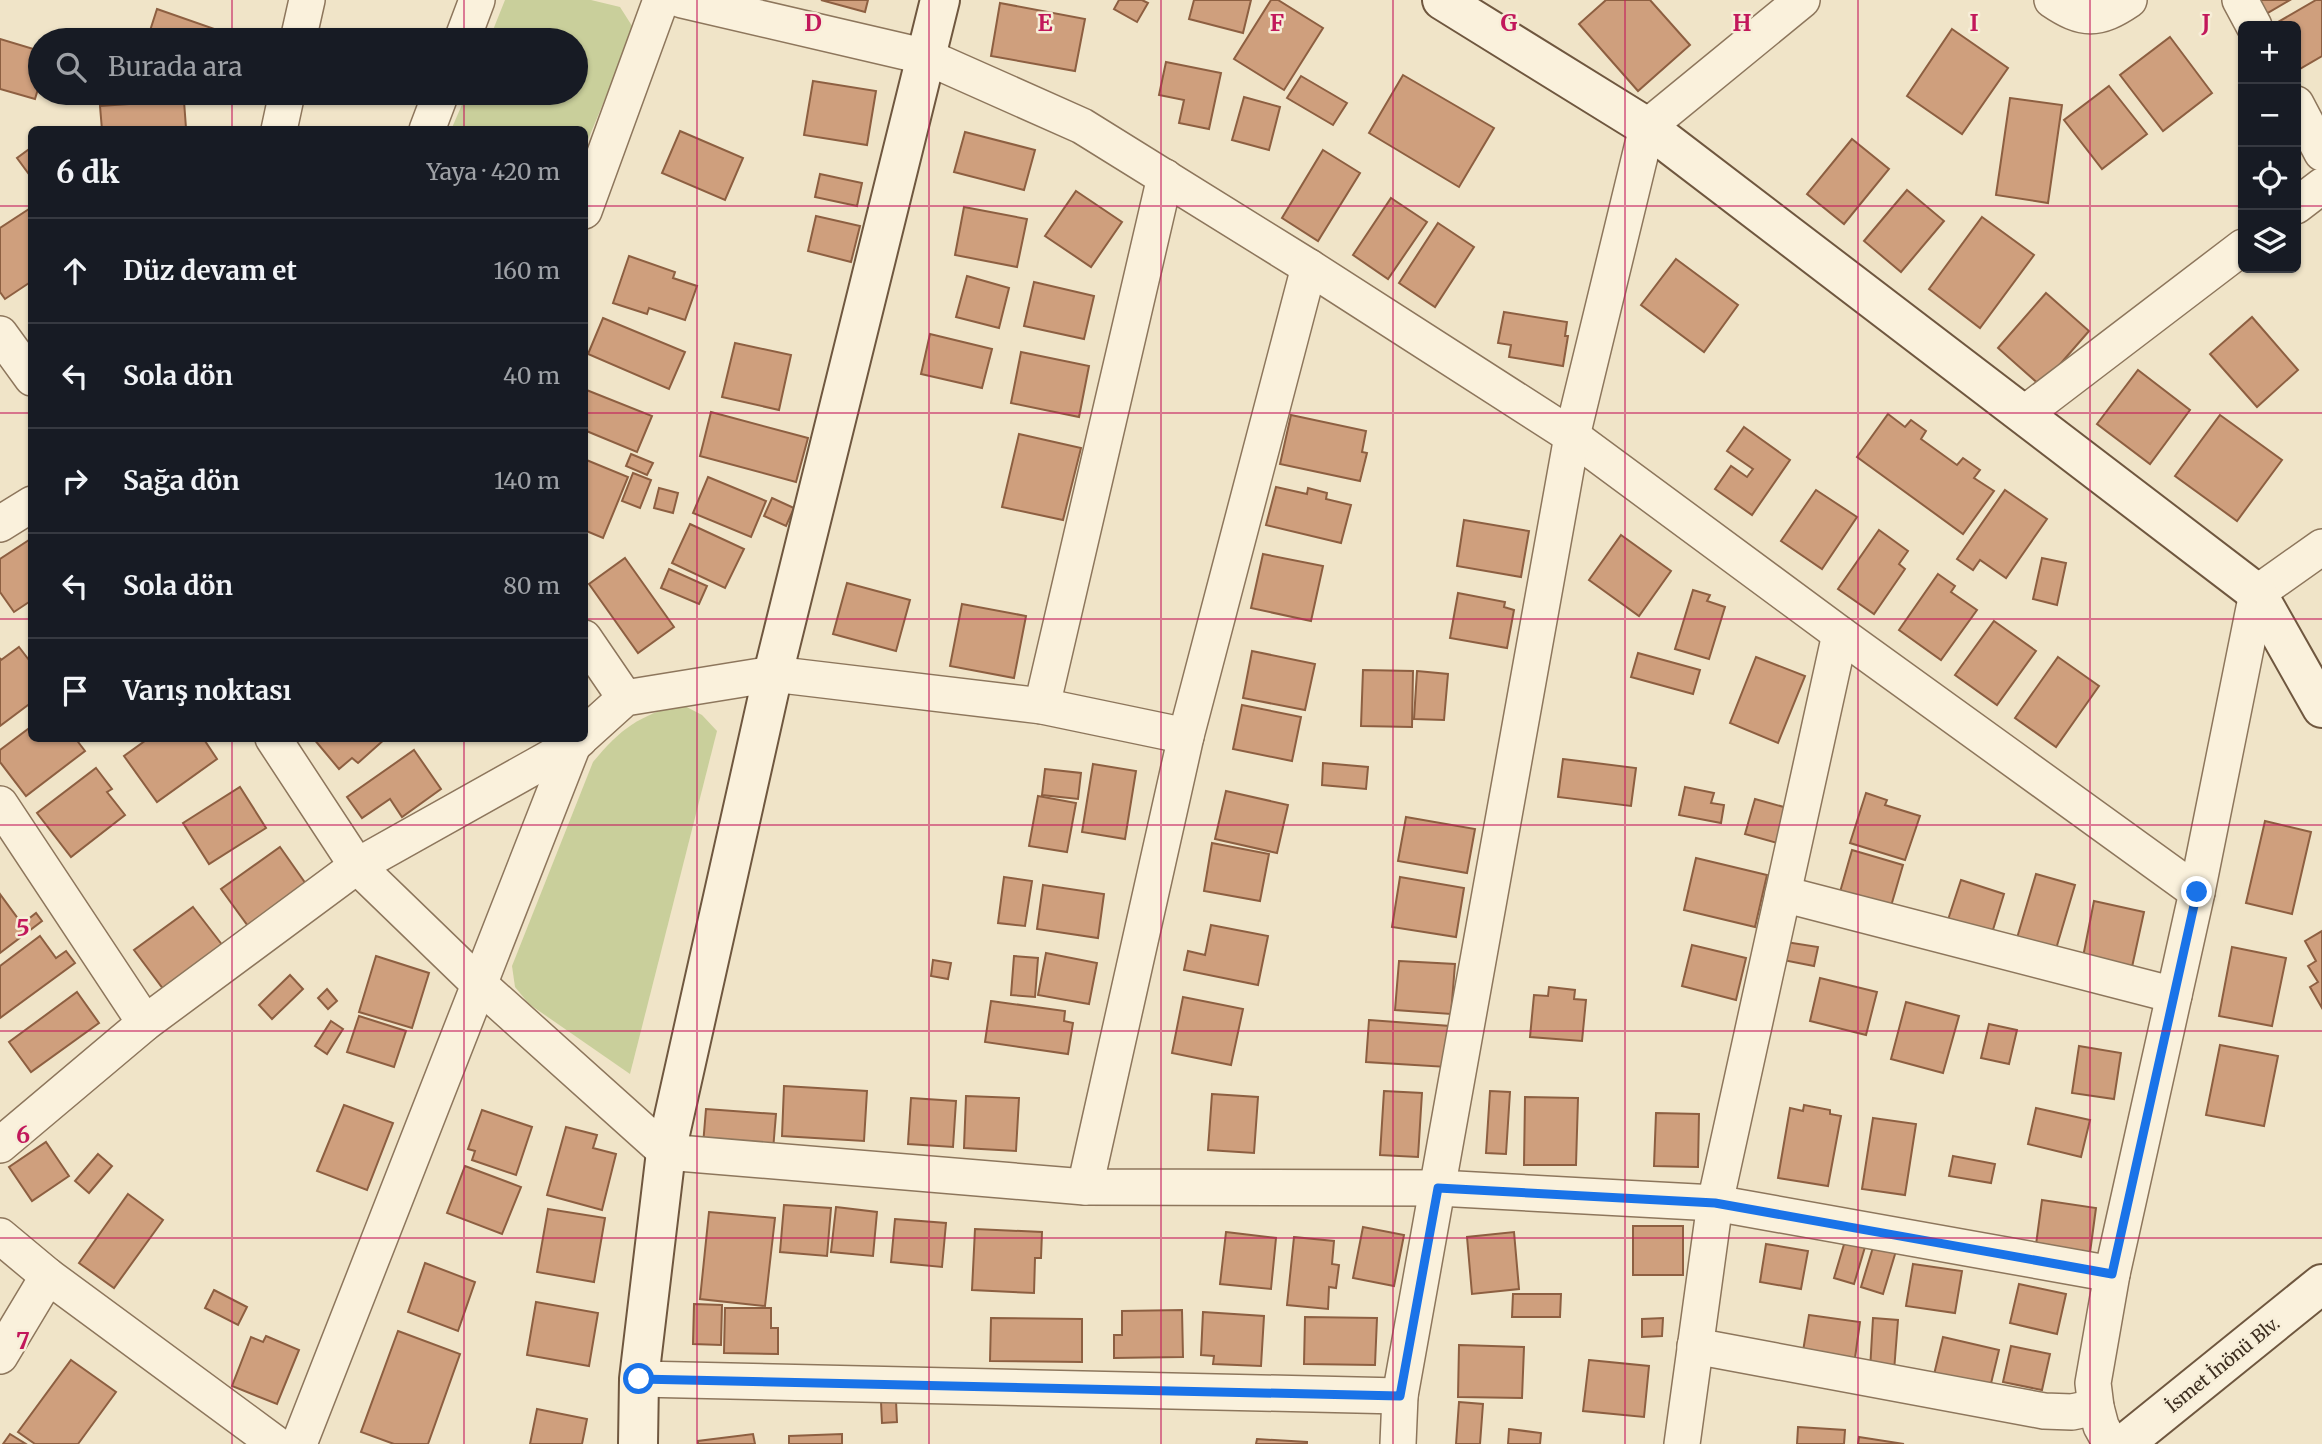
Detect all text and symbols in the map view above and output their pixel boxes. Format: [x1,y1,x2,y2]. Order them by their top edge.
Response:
text: D [804,8,822,37]
text: E [1037,8,1053,37]
text: F [1270,8,1284,37]
text: G [1501,8,1518,37]
text: H [1733,8,1752,37]
text: I [1969,8,1979,37]
text: J [2200,8,2211,37]
map controls [2238,21,2301,273]
button: + [2238,21,2301,84]
search box [28,28,588,105]
icon: search [52,48,90,86]
text: Burada ara [108,50,242,83]
button: − [2238,84,2301,147]
button: locate [2238,147,2301,210]
text: 6 dk [56,153,119,191]
text: Yaya · 420 m [426,157,560,186]
button: layers [2238,210,2301,273]
icon: ahead [56,252,94,290]
text: Düz devam et [123,254,297,287]
text: 160 m [494,256,560,285]
icon: left [56,357,94,395]
text: Sola dön [123,359,233,392]
text: 40 m [503,361,560,390]
icon: right [56,462,94,500]
text: Sağa dön [123,464,240,497]
text: 140 m [494,466,560,495]
icon: left [56,567,94,605]
text: Sola dön [123,569,233,602]
text: 80 m [503,571,560,600]
icon: arrive [56,672,94,710]
text: Varış noktası [123,674,291,707]
route end [2181,876,2212,907]
text: 5 [16,913,30,942]
text: 6 [16,1120,30,1149]
street label: İsmet İnönü Blv. [2161,1312,2284,1418]
text: 7 [16,1326,30,1355]
route start [623,1363,654,1394]

